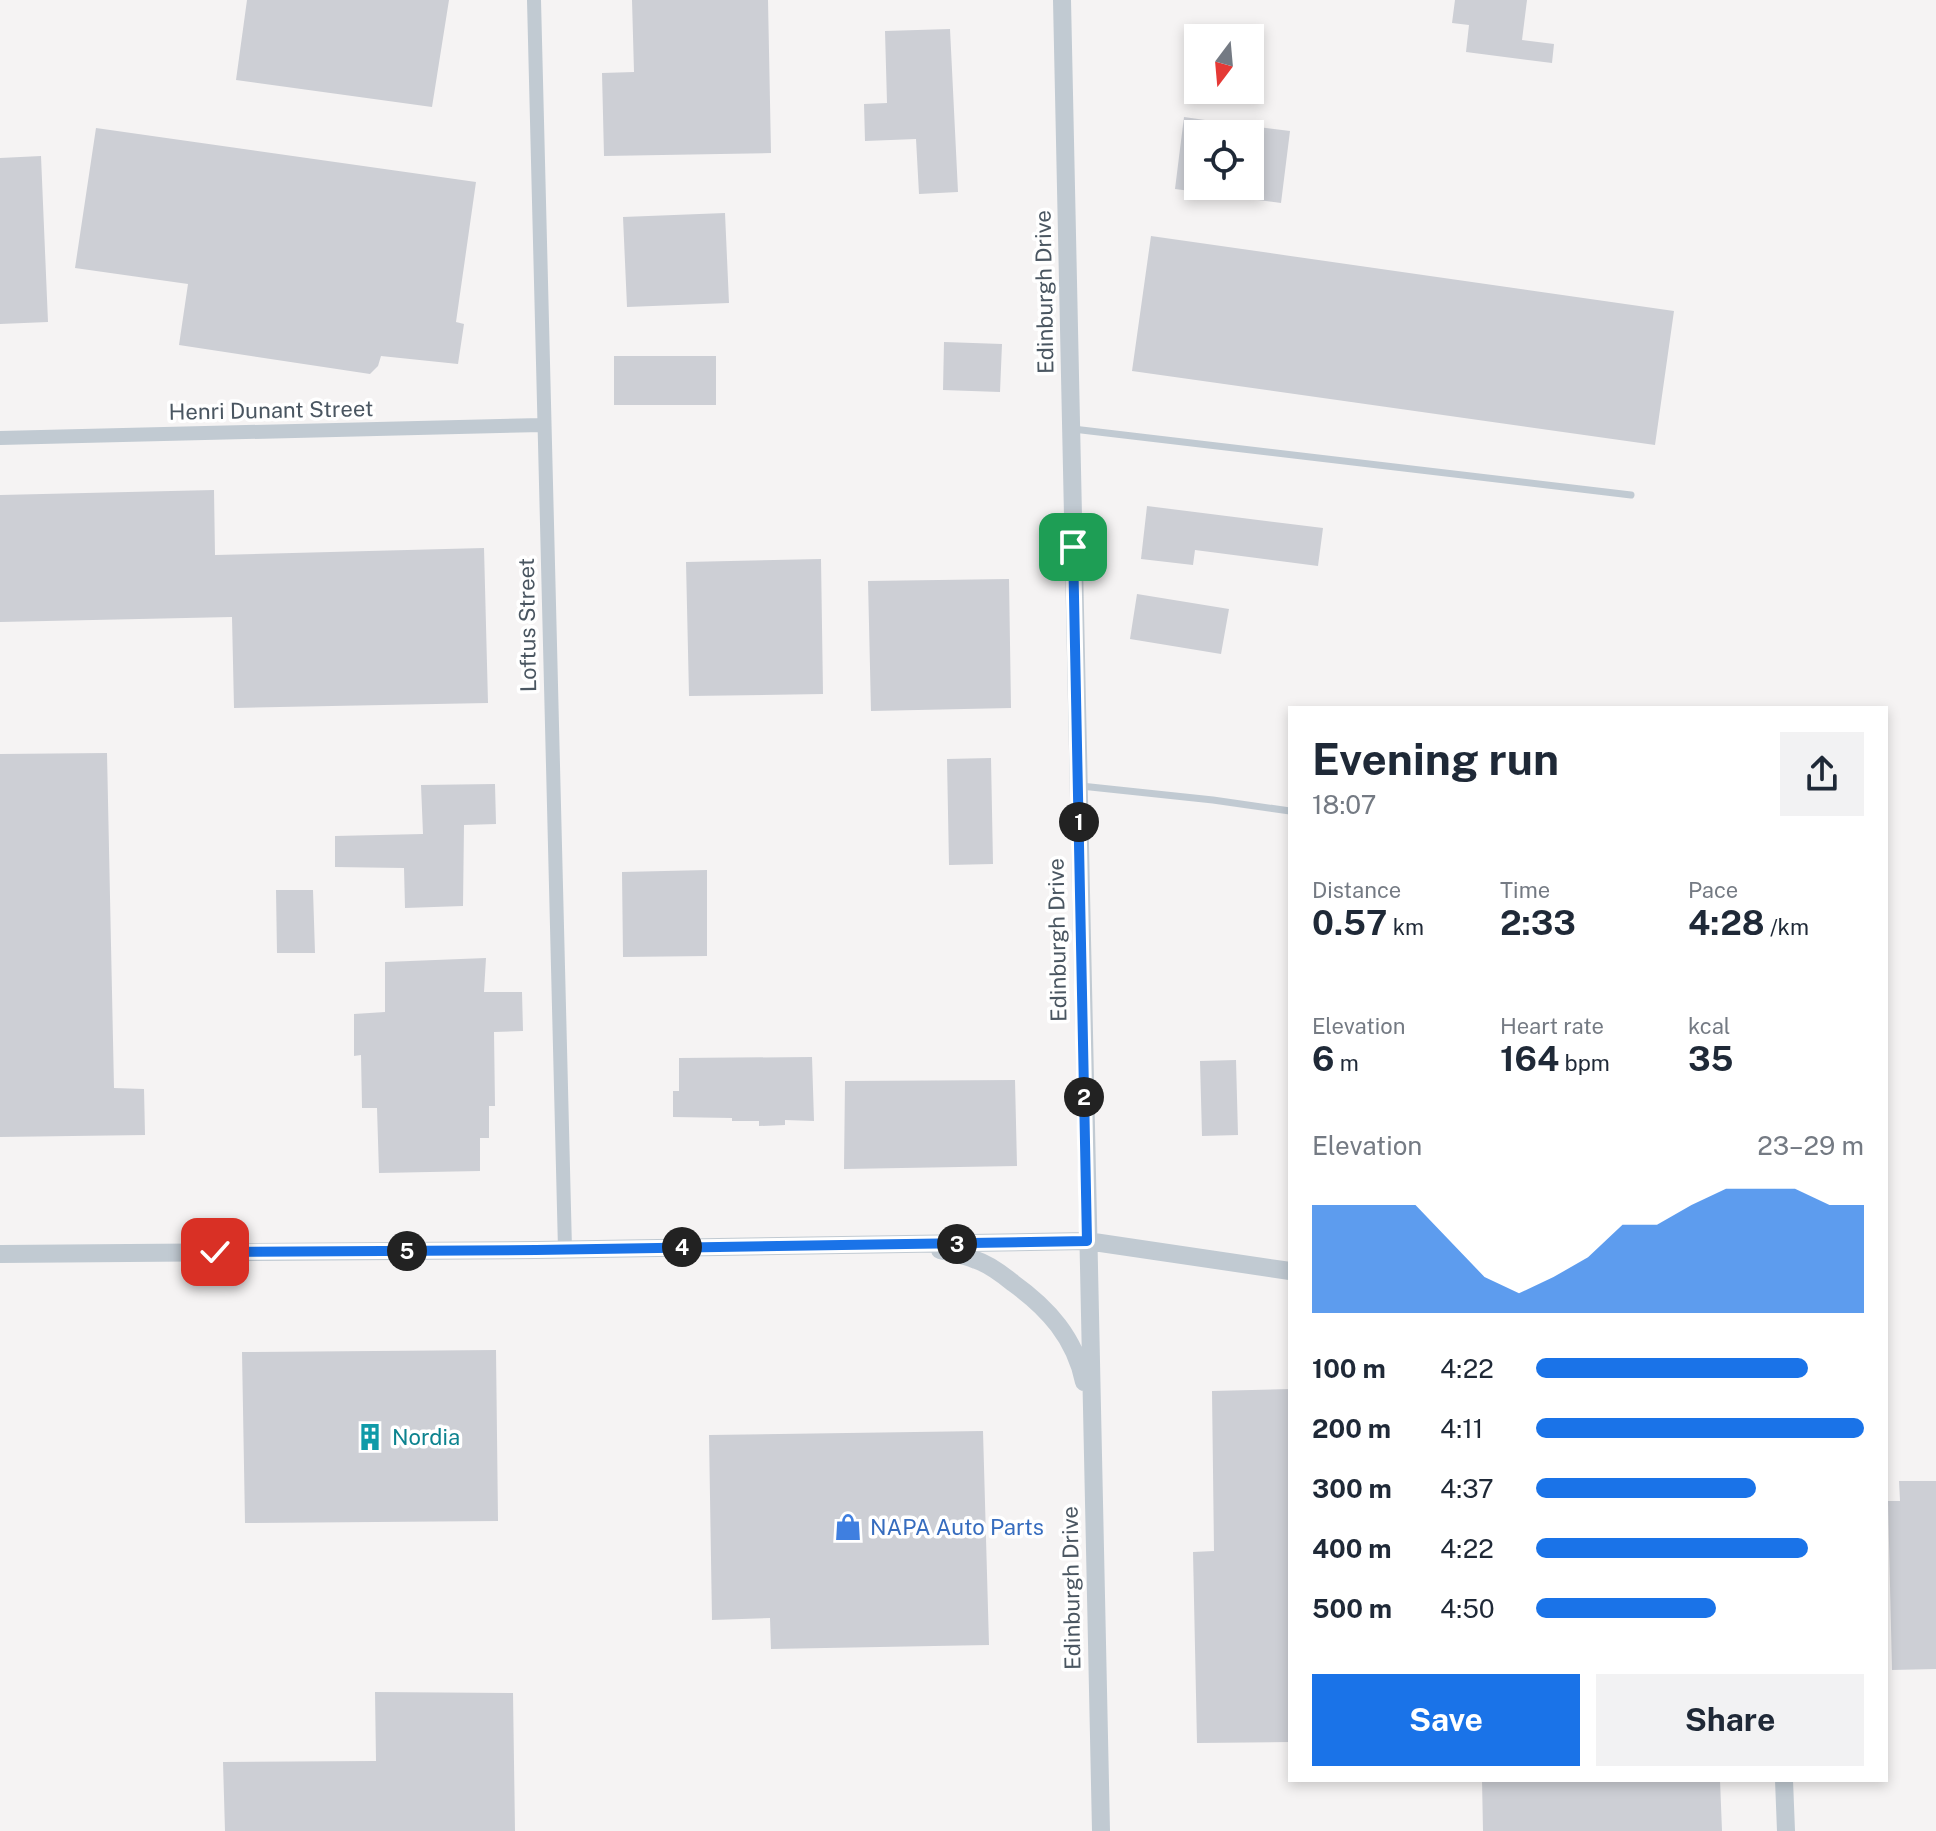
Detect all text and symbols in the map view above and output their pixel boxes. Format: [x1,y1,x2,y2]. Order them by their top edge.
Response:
north arrow [1184,24,1264,104]
map controls [1184,24,1264,200]
button: locate [1184,120,1264,200]
street label: Edinburgh Drive [1030,210,1058,374]
street label: Henri Dunant Street [168,395,374,425]
pin [1039,513,1107,581]
icon: arrive [1051,525,1095,569]
street label: Loftus Street [513,558,541,692]
button: share [1780,732,1864,816]
text: Evening run [1312,733,1559,785]
text: 18:07 [1312,789,1376,820]
pin: 1 [1059,802,1099,842]
text: 1 [1074,809,1084,835]
street label: Edinburgh Drive [1043,858,1071,1022]
text: Distance [1312,877,1401,903]
text: Time [1500,877,1550,903]
text: Pace [1688,877,1738,903]
text: 0.57 [1312,903,1387,943]
text: 2:33 [1500,903,1576,943]
text: 4:28 [1688,903,1765,943]
text: km [1387,914,1424,940]
text: /km [1765,914,1809,940]
text: Elevation [1312,1013,1405,1039]
text: Heart rate [1500,1013,1604,1039]
text: kcal [1688,1013,1730,1039]
text: 6 [1312,1039,1334,1079]
text: 164 [1500,1039,1559,1079]
text: 35 [1688,1039,1734,1079]
text: m [1334,1050,1359,1076]
text: bpm [1559,1050,1610,1076]
pin: 2 [1064,1077,1104,1117]
text: 2 [1077,1084,1091,1110]
text: Elevation [1312,1130,1422,1161]
text: 23–29 m [1757,1130,1864,1161]
pin [181,1218,249,1286]
pin: 3 [937,1224,977,1264]
pin: 4 [662,1227,702,1267]
icon: check [193,1230,237,1274]
pin: 5 [387,1231,427,1271]
text: 3 [950,1231,964,1257]
text: 4 [675,1234,689,1260]
text: 5 [400,1238,414,1264]
text: 100 m [1312,1353,1386,1384]
text: 4:22 [1440,1353,1494,1384]
text: 200 m [1312,1413,1391,1444]
text: 4:11 [1440,1413,1483,1444]
building icon: Nordia [355,1422,385,1452]
place label: Nordia [392,1424,460,1450]
text: 300 m [1312,1473,1392,1504]
text: 4:37 [1440,1473,1494,1504]
street label: Edinburgh Drive [1057,1506,1085,1670]
shop icon: NAPA Auto Parts [833,1512,863,1542]
place label: NAPA Auto Parts [870,1514,1044,1540]
text: 400 m [1312,1533,1392,1564]
text: 4:22 [1440,1533,1494,1564]
text: 500 m [1312,1593,1392,1624]
text: 4:50 [1440,1593,1495,1624]
button: Save [1312,1674,1580,1766]
button: Share [1596,1674,1864,1766]

